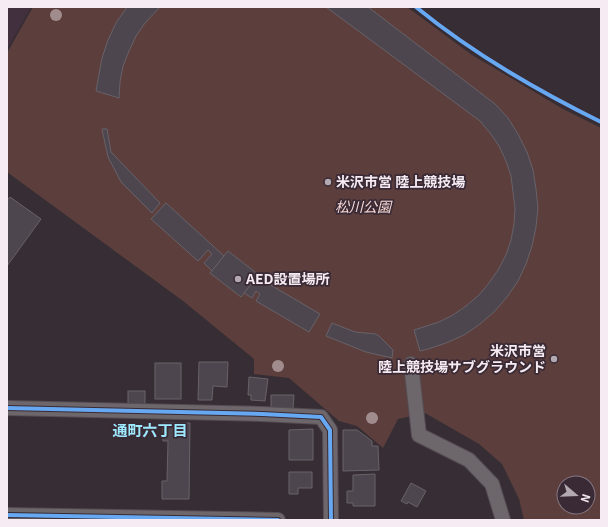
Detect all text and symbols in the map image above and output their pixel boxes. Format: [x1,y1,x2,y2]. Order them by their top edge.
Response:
place label: 米沢市営 陸上競技場 [336,171,465,191]
marker: 米沢市営 陸上競技場 [323,177,333,187]
park label: 松川公園 [335,196,393,216]
place label: AED設置場所 [245,268,330,288]
marker: AED設置場所 [233,274,243,284]
place label: 米沢市営 陸上競技場サブグラウンド [378,340,546,376]
marker: 米沢市営 陸上競技場サブグラウンド [549,354,559,364]
district label: 通町六丁目 [112,419,188,440]
north arrow [556,475,596,515]
text: N [577,492,595,505]

